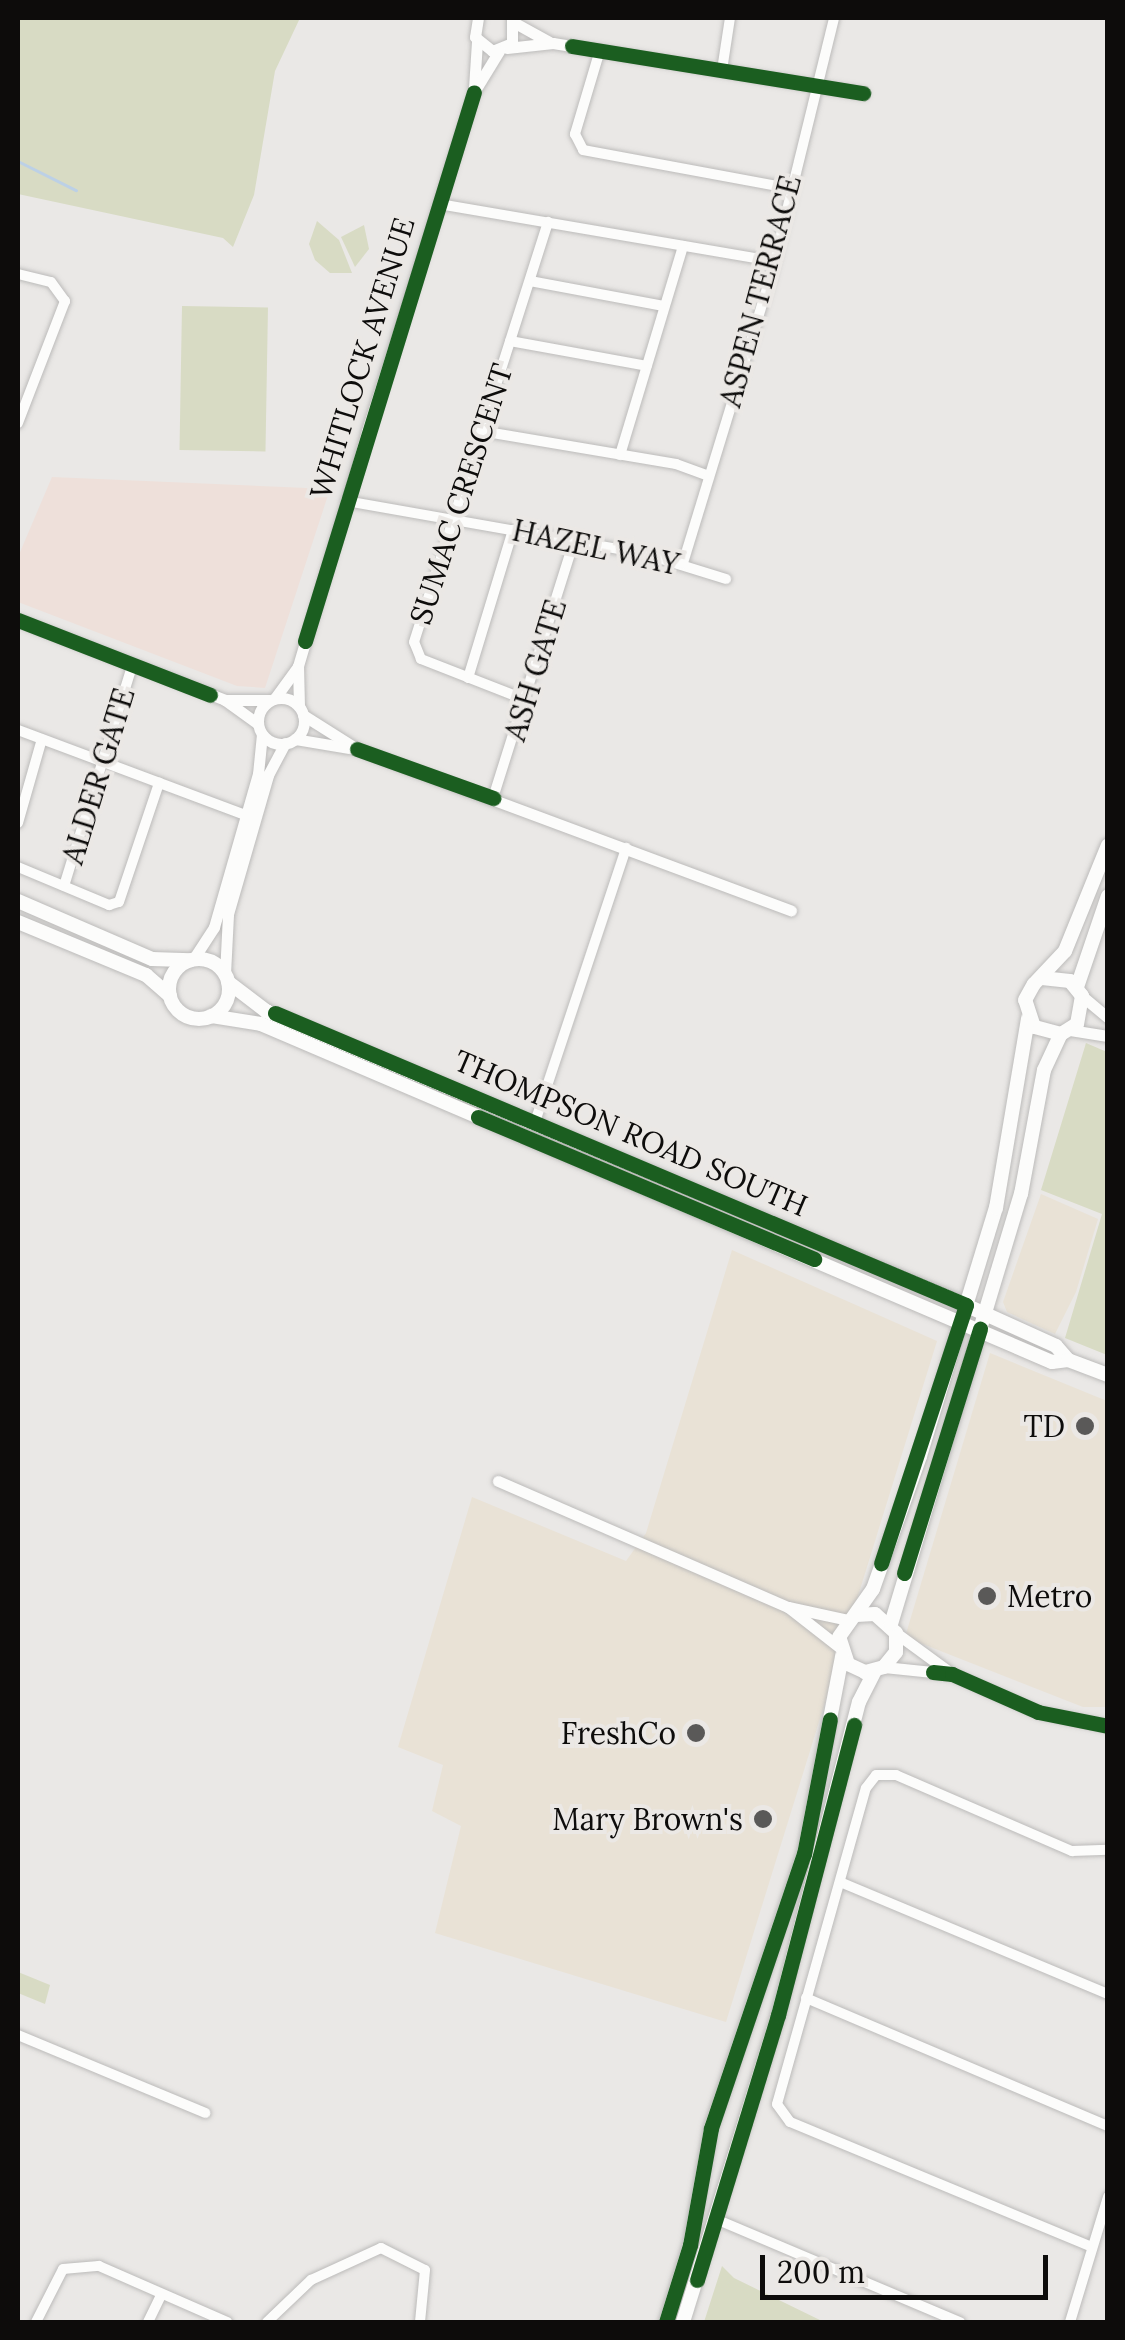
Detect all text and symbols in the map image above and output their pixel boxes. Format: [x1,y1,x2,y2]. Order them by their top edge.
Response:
street label: ASPEN TERRACE [712,171,808,411]
street label: WHITLOCK AVENUE [302,213,422,503]
street label: SUMAC CRESCENT [402,359,520,629]
street label: HAZEL WAY [509,512,683,582]
street label: ASH GATE [496,595,574,745]
street label: ALDER GATE [54,684,142,868]
street label: THOMPSON ROAD SOUTH [449,1042,813,1224]
place label: TD [1023,1408,1065,1444]
marker: TD [1074,1415,1096,1437]
place label: Metro [1007,1578,1092,1614]
marker: Metro [976,1585,998,1607]
place label: FreshCo [561,1715,676,1751]
marker: FreshCo [685,1722,707,1744]
place label: Mary Brown's [552,1801,743,1837]
marker: Mary Brown's [752,1808,774,1830]
scale bar [765,2235,1052,2297]
text: 200 m [777,2253,865,2291]

